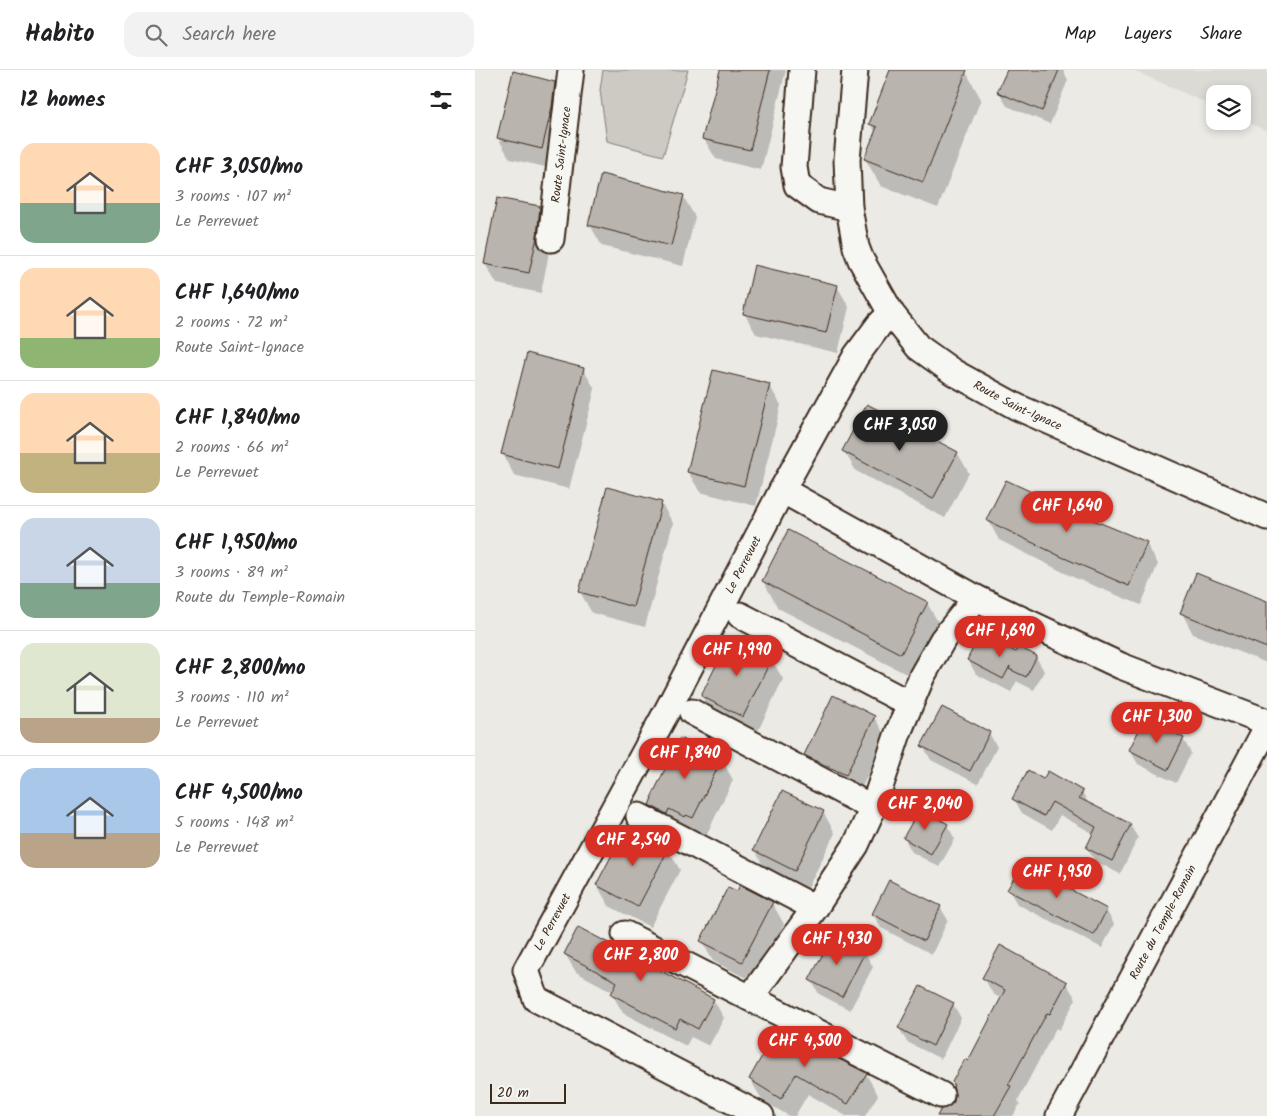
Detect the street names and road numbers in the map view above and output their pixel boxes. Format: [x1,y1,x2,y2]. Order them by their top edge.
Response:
street label: Route Saint-Ignace [546,105,576,204]
street label: Route Saint-Ignace [970,375,1065,435]
street label: Le Perrevuet [720,532,766,597]
street label: Route du Temple-Romain [1124,861,1201,983]
street label: Le Perrevuet [529,889,576,954]

